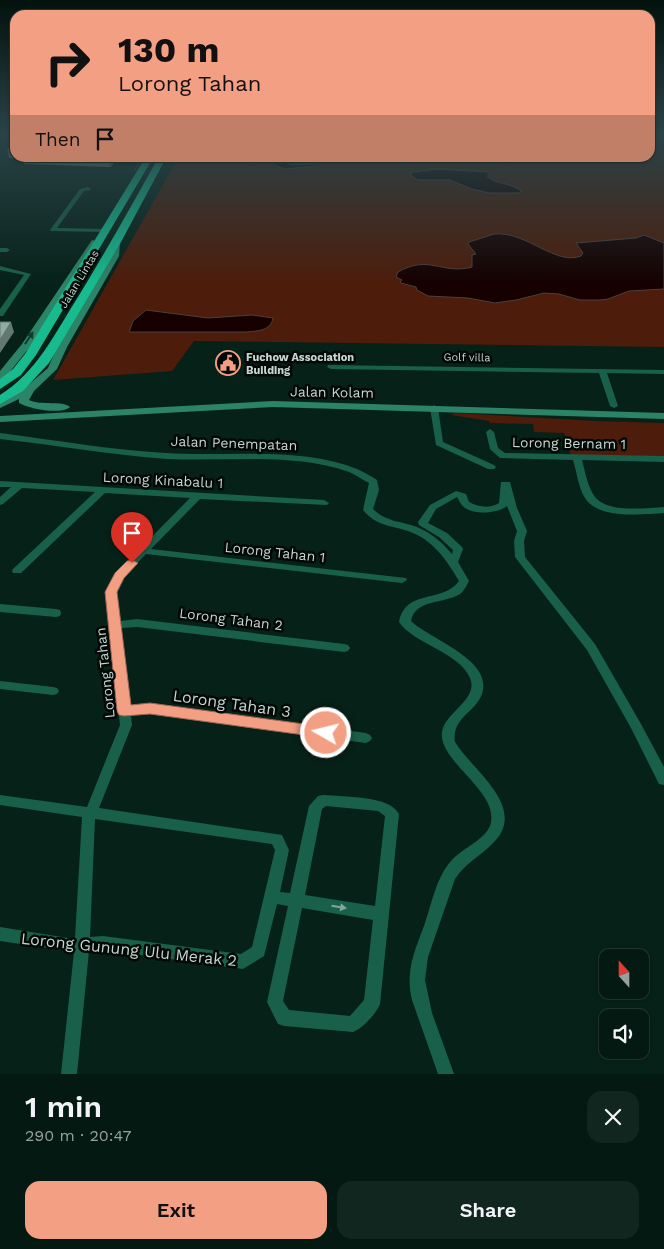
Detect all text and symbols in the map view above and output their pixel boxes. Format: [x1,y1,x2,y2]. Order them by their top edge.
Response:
text: 130 m [118,29,219,71]
icon: right [35,30,100,95]
text: Lorong Tahan [118,71,261,96]
icon: arrive [91,125,119,153]
text: Then [35,128,81,151]
street label: Jalan Lintas [57,248,102,311]
one-way arrow [25,331,34,345]
public building icon: Fuchow Association Building [215,350,241,376]
place label: Fuchow Association Building [246,351,354,377]
street label: Golf villa [443,351,491,364]
street label: Jalan Kolam [290,383,374,401]
street label: Jalan Penempatan [170,433,298,453]
street label: Lorong Bernam 1 [512,434,626,452]
street label: Lorong Kinabalu 1 [102,469,224,491]
pin [111,512,153,563]
icon: arrive [118,519,146,547]
street label: Lorong Tahan 1 [224,539,326,565]
street label: Lorong Tahan 2 [178,605,284,633]
street label: Lorong Tahan [92,627,118,719]
street label: Lorong Tahan 3 [172,686,292,721]
position arrow [299,706,351,758]
one-way arrow [331,904,347,912]
street label: Lorong Gunung Ulu Merak 2 [20,929,238,970]
north arrow [599,949,649,999]
map controls [599,949,649,1059]
button: sound [599,1009,649,1059]
text: 1 min [25,1089,102,1124]
button: close [587,1091,639,1143]
text: 290 m · 20:47 [25,1126,131,1145]
button: Exit [25,1181,327,1239]
button: Share [337,1181,639,1239]

